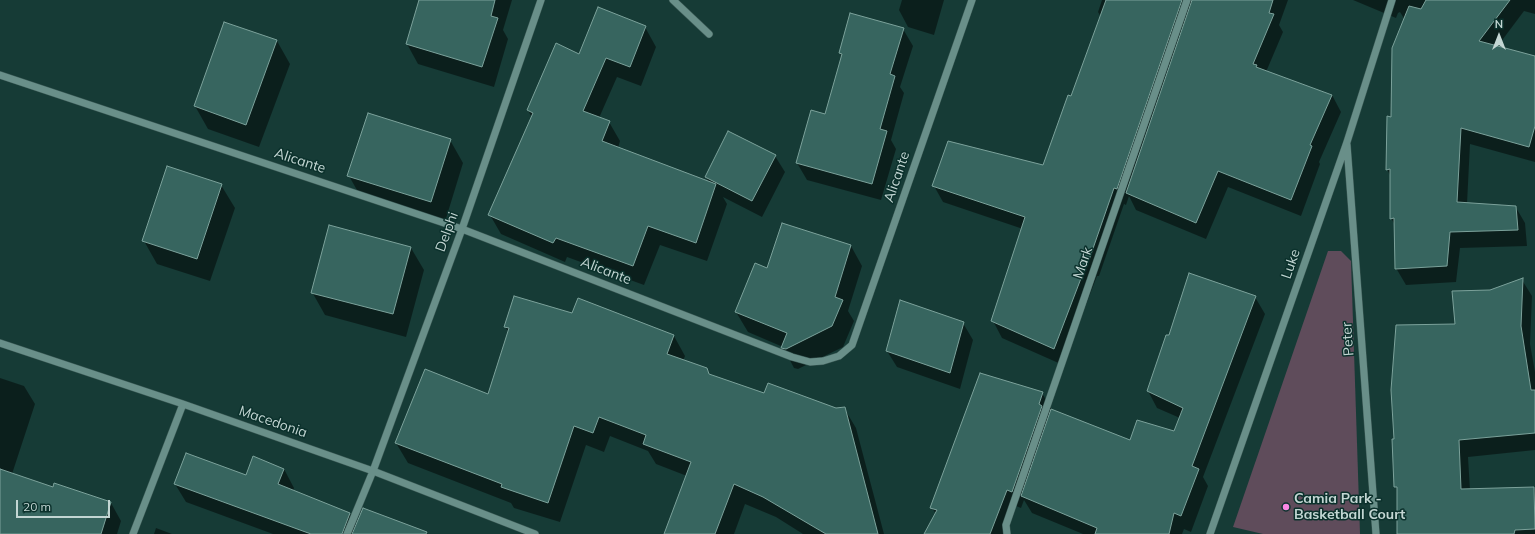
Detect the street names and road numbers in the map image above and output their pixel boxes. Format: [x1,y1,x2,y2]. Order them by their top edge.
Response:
street label: Alicante [272,145,328,177]
street label: Alicante [880,149,914,205]
street label: Delphi [432,210,462,254]
street label: Mark [1070,245,1096,281]
street label: Luke [1278,247,1304,281]
street label: Alicante [578,254,634,288]
street label: Peter [1338,321,1358,357]
street label: Macedonia [237,402,309,442]

